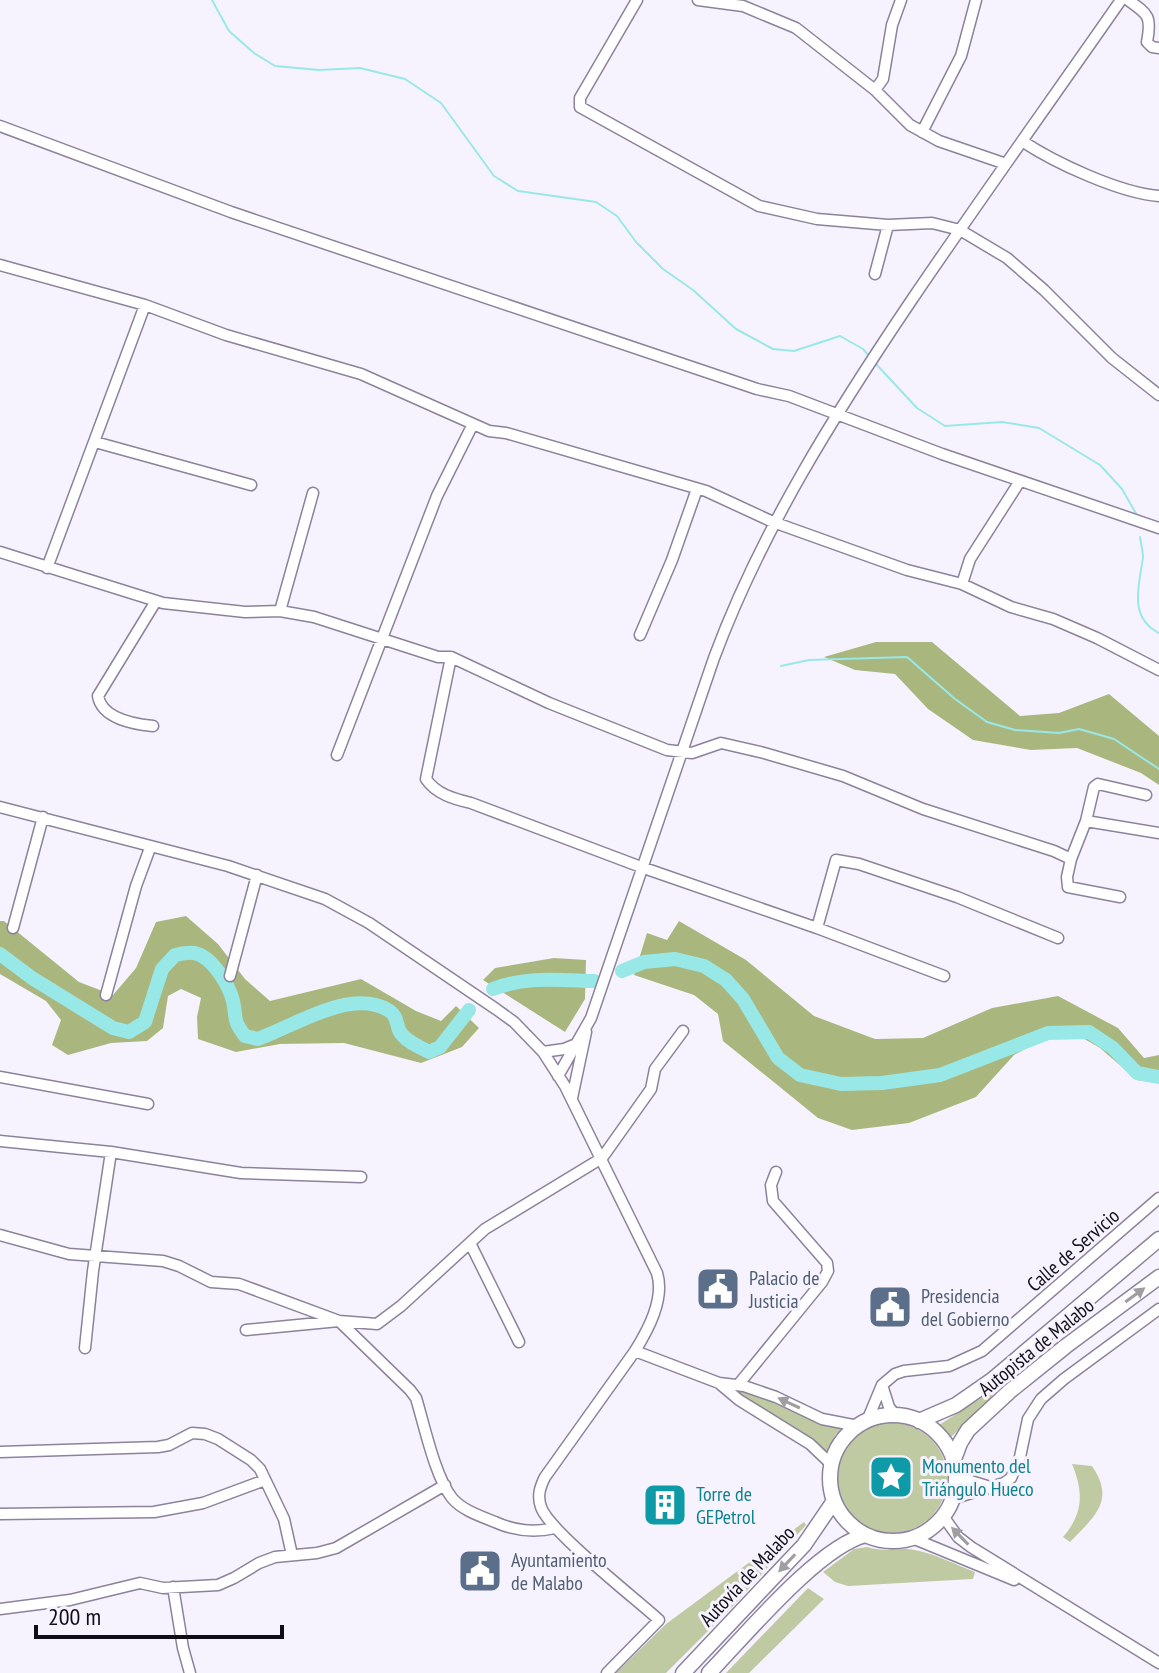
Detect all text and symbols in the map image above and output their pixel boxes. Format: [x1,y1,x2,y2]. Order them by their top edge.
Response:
street label: Calle de Servicio [1021,1203,1125,1297]
public building icon: Palacio de Justicia [694,1265,742,1313]
place label: Palacio de Justicia [748,1265,819,1314]
public building icon: Presidencia del Gobierno [866,1283,914,1331]
place label: Presidencia del Gobierno [921,1283,1009,1332]
one-way arrow [1124,1287,1146,1303]
street label: Autopista de Malabo [973,1292,1099,1402]
one-way arrow [777,1396,801,1410]
place icon: Monumento del Triángulo Hueco [867,1453,915,1501]
place label: Monumento del Triángulo Hueco [922,1453,1034,1502]
building icon: Torre de GEPetrol [641,1481,689,1529]
place label: Torre de GEPetrol [696,1481,756,1530]
street label: Autovía de Malabo [694,1520,800,1632]
one-way arrow [951,1527,970,1546]
public building icon: Ayuntamiento de Malabo [456,1547,504,1595]
place label: Ayuntamiento de Malabo [511,1547,607,1596]
one-way arrow [778,1553,797,1572]
scale bar [36,1589,282,1639]
text: 200 m [48,1601,101,1632]

